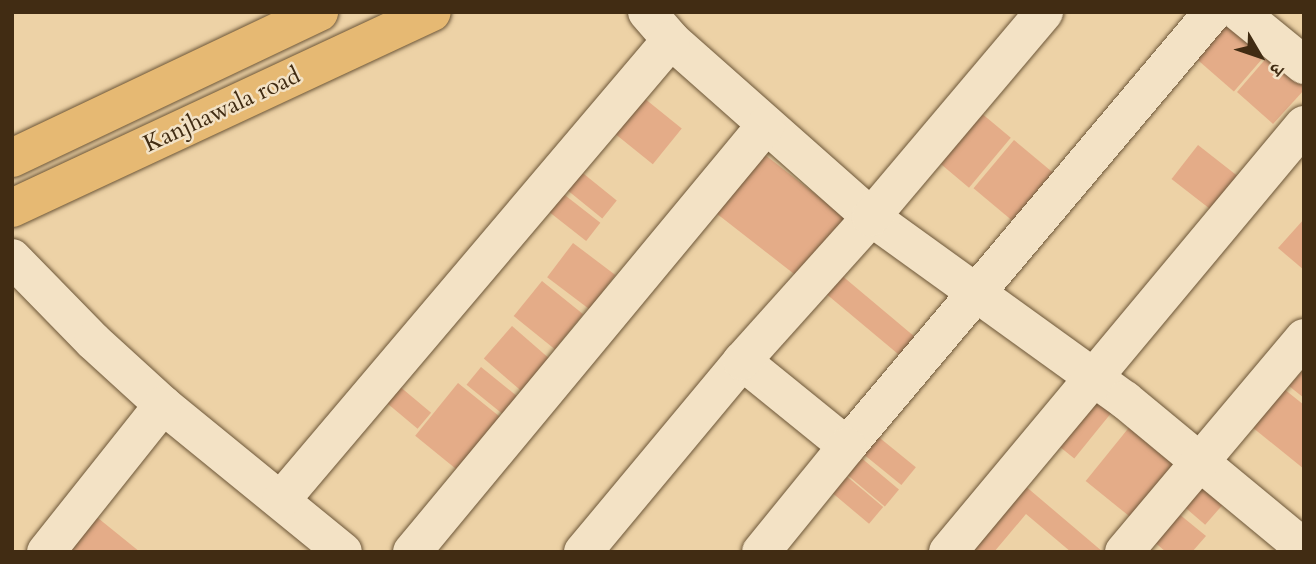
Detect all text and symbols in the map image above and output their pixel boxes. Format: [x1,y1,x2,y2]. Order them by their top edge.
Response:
north arrow [1225,21,1295,91]
text: उ [1263,57,1289,81]
street label: Kanjhawala road [139,61,305,159]

